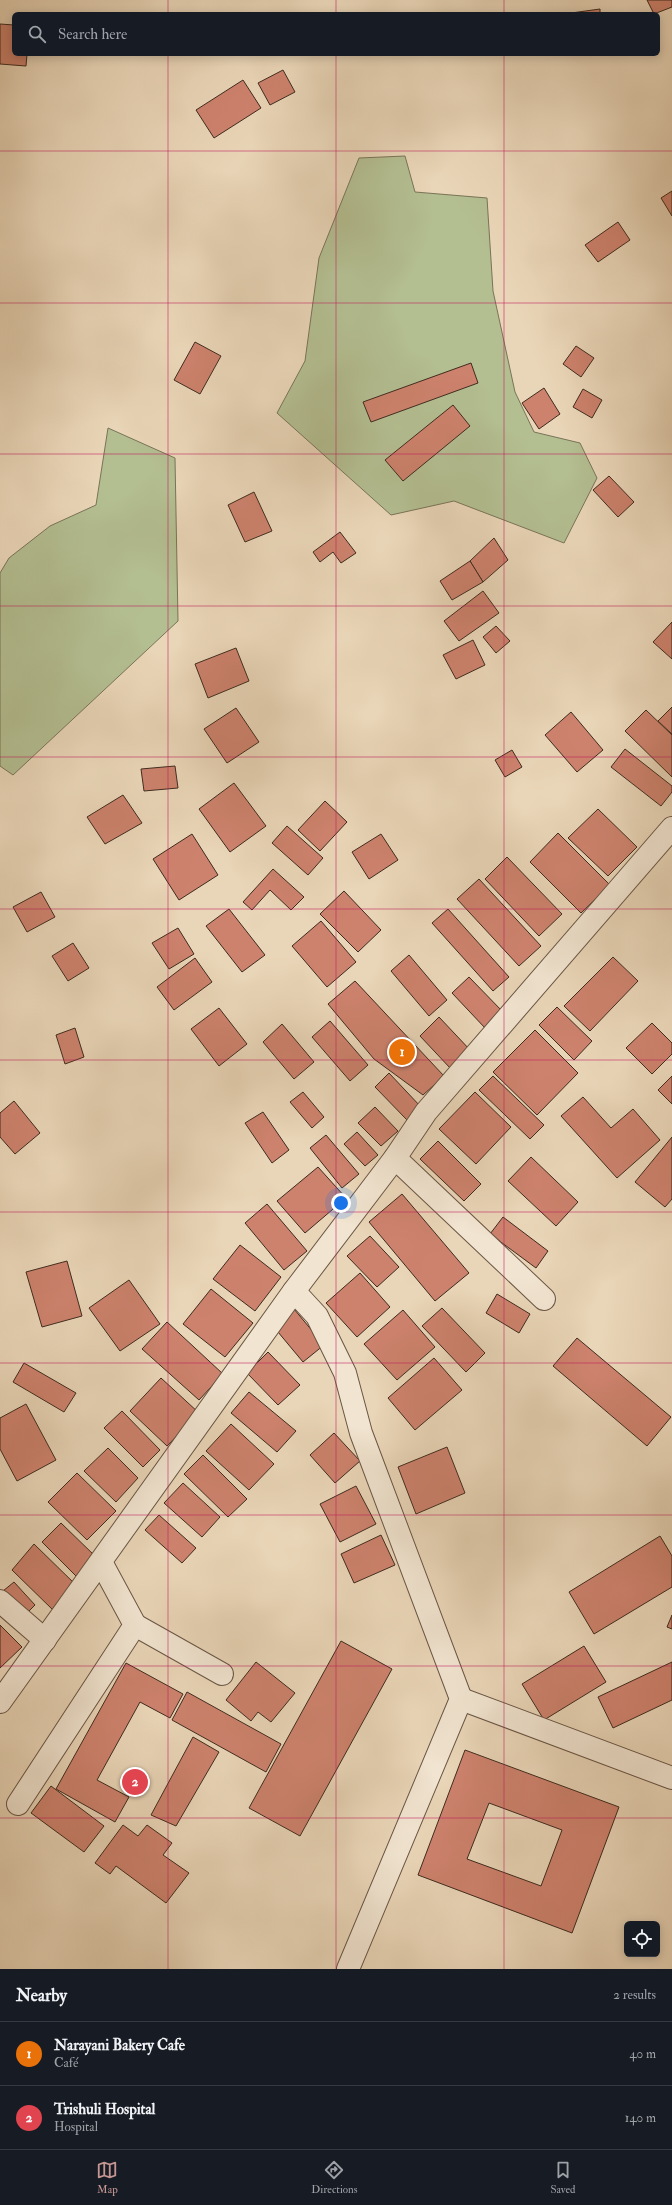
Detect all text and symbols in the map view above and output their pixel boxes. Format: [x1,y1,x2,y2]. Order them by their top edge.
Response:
search box [12,12,660,56]
icon: search [26,23,48,45]
text: Search here [58,25,127,44]
pin: 1 [389,1037,415,1067]
your location [331,1193,351,1213]
pin: 2 [122,1767,148,1797]
map controls [624,1921,660,1957]
button: locate [624,1921,660,1957]
text: Nearby [16,1985,67,2006]
text: 2 results [613,1987,656,2003]
text: Narayani Bakery Cafe [54,2036,185,2055]
text: 1 [27,2046,31,2062]
text: 40 m [630,2046,656,2062]
text: Café [54,2055,78,2071]
text: Trishuli Hospital [54,2100,155,2119]
text: 2 [26,2110,32,2126]
text: 140 m [625,2110,656,2126]
text: Hospital [54,2119,98,2135]
tab: Map [96,2159,118,2196]
tab: Directions [311,2159,358,2196]
tab: Saved [550,2159,576,2196]

